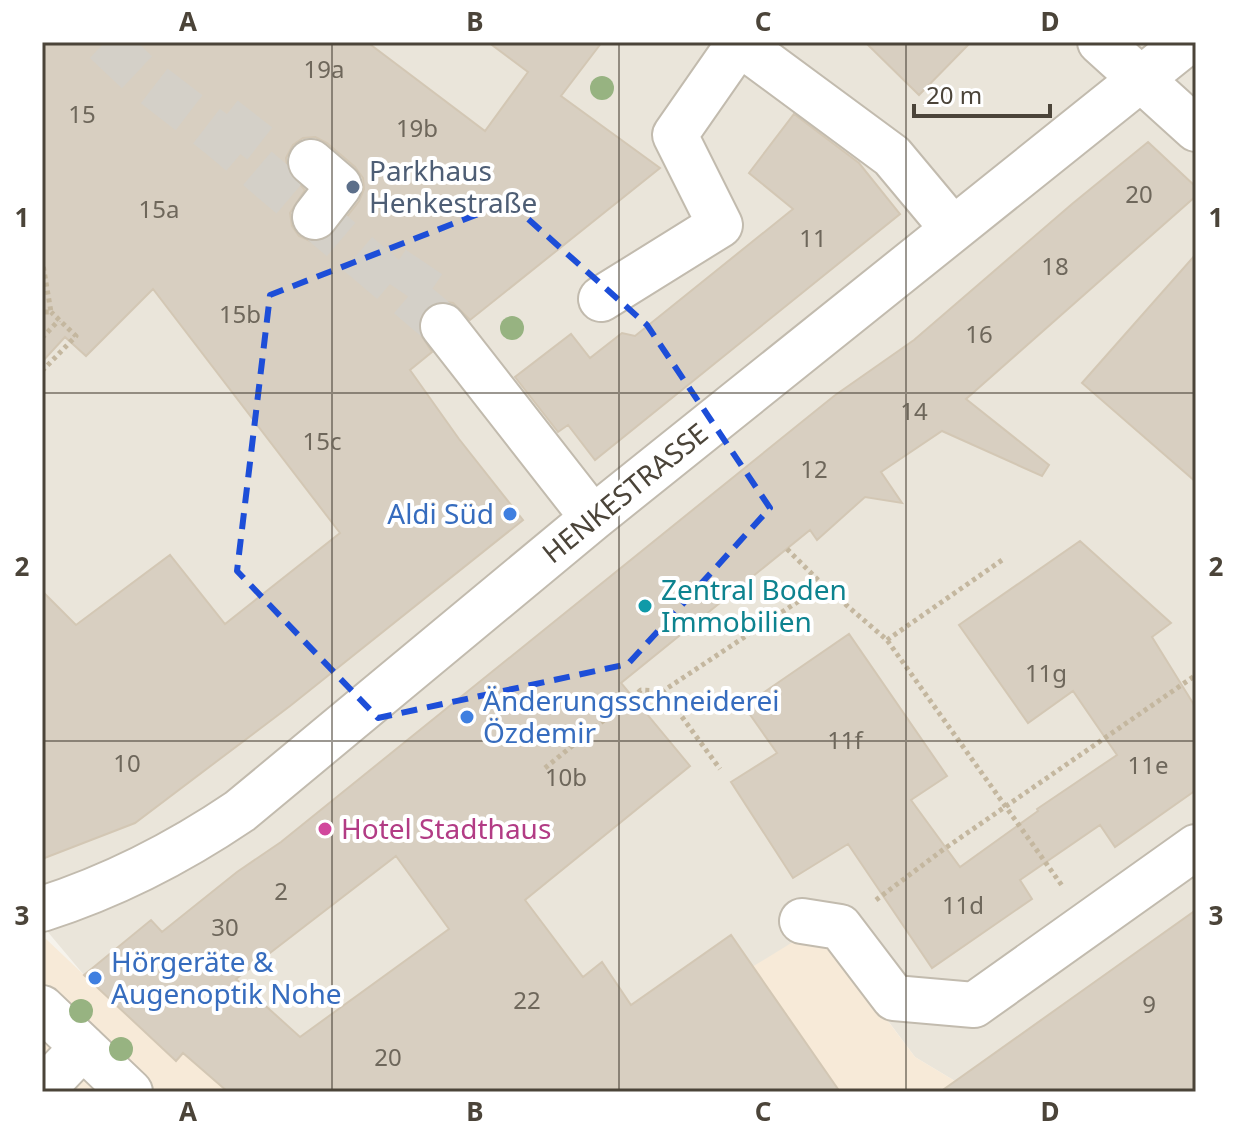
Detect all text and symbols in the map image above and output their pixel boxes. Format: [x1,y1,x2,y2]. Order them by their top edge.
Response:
text: A [179,3,197,39]
text: B [466,3,484,39]
text: C [755,3,771,39]
text: D [1040,3,1060,39]
house number: 19a [304,52,344,85]
scale bar [914,68,1050,118]
text: 20 m [926,78,982,111]
house number: 15 [68,97,96,130]
house number: 19b [396,111,438,144]
place label: Parkhaus Henkestraße [369,151,537,221]
house number: 20 [1125,177,1153,210]
marker: Parkhaus Henkestraße [344,178,362,196]
house number: 15a [139,192,179,225]
text: 1 [15,199,29,235]
text: 1 [1209,199,1223,235]
house number: 11 [799,221,827,254]
house number: 18 [1041,249,1069,282]
house number: 15b [219,297,261,330]
house number: 16 [965,317,993,350]
house number: 14 [900,394,928,427]
street label: HENKESTRASSE [534,414,715,571]
house number: 15c [303,424,341,457]
house number: 12 [800,452,828,485]
place label: Aldi Süd [387,494,494,532]
marker: Aldi Süd [501,505,519,523]
text: 2 [15,548,30,584]
text: 2 [1209,548,1224,584]
place label: Zentral Boden Immobilien [661,570,847,640]
marker: Zentral Boden Immobilien [636,597,654,615]
house number: 11g [1025,656,1067,689]
place label: Änderungsschneiderei Özdemir [483,681,780,751]
marker: Änderungsschneiderei Özdemir [458,708,476,726]
house number: 11f [827,723,865,756]
house number: 10 [113,746,141,779]
house number: 11e [1128,748,1169,781]
house number: 10b [545,760,587,793]
place label: Hotel Stadthaus [341,809,551,847]
marker: Hotel Stadthaus [316,820,334,838]
house number: 2 [274,874,288,907]
house number: 11d [942,888,984,921]
text: 3 [15,897,29,933]
text: 3 [1209,897,1223,933]
house number: 30 [211,910,239,943]
place label: Hörgeräte & Augenoptik Nohe [111,942,342,1012]
marker: Hörgeräte & Augenoptik Nohe [86,969,104,987]
house number: 22 [513,983,541,1016]
house number: 9 [1142,987,1156,1020]
house number: 20 [374,1040,402,1073]
text: A [179,1093,197,1129]
text: B [466,1093,484,1129]
text: C [755,1093,771,1129]
text: D [1040,1093,1060,1129]

